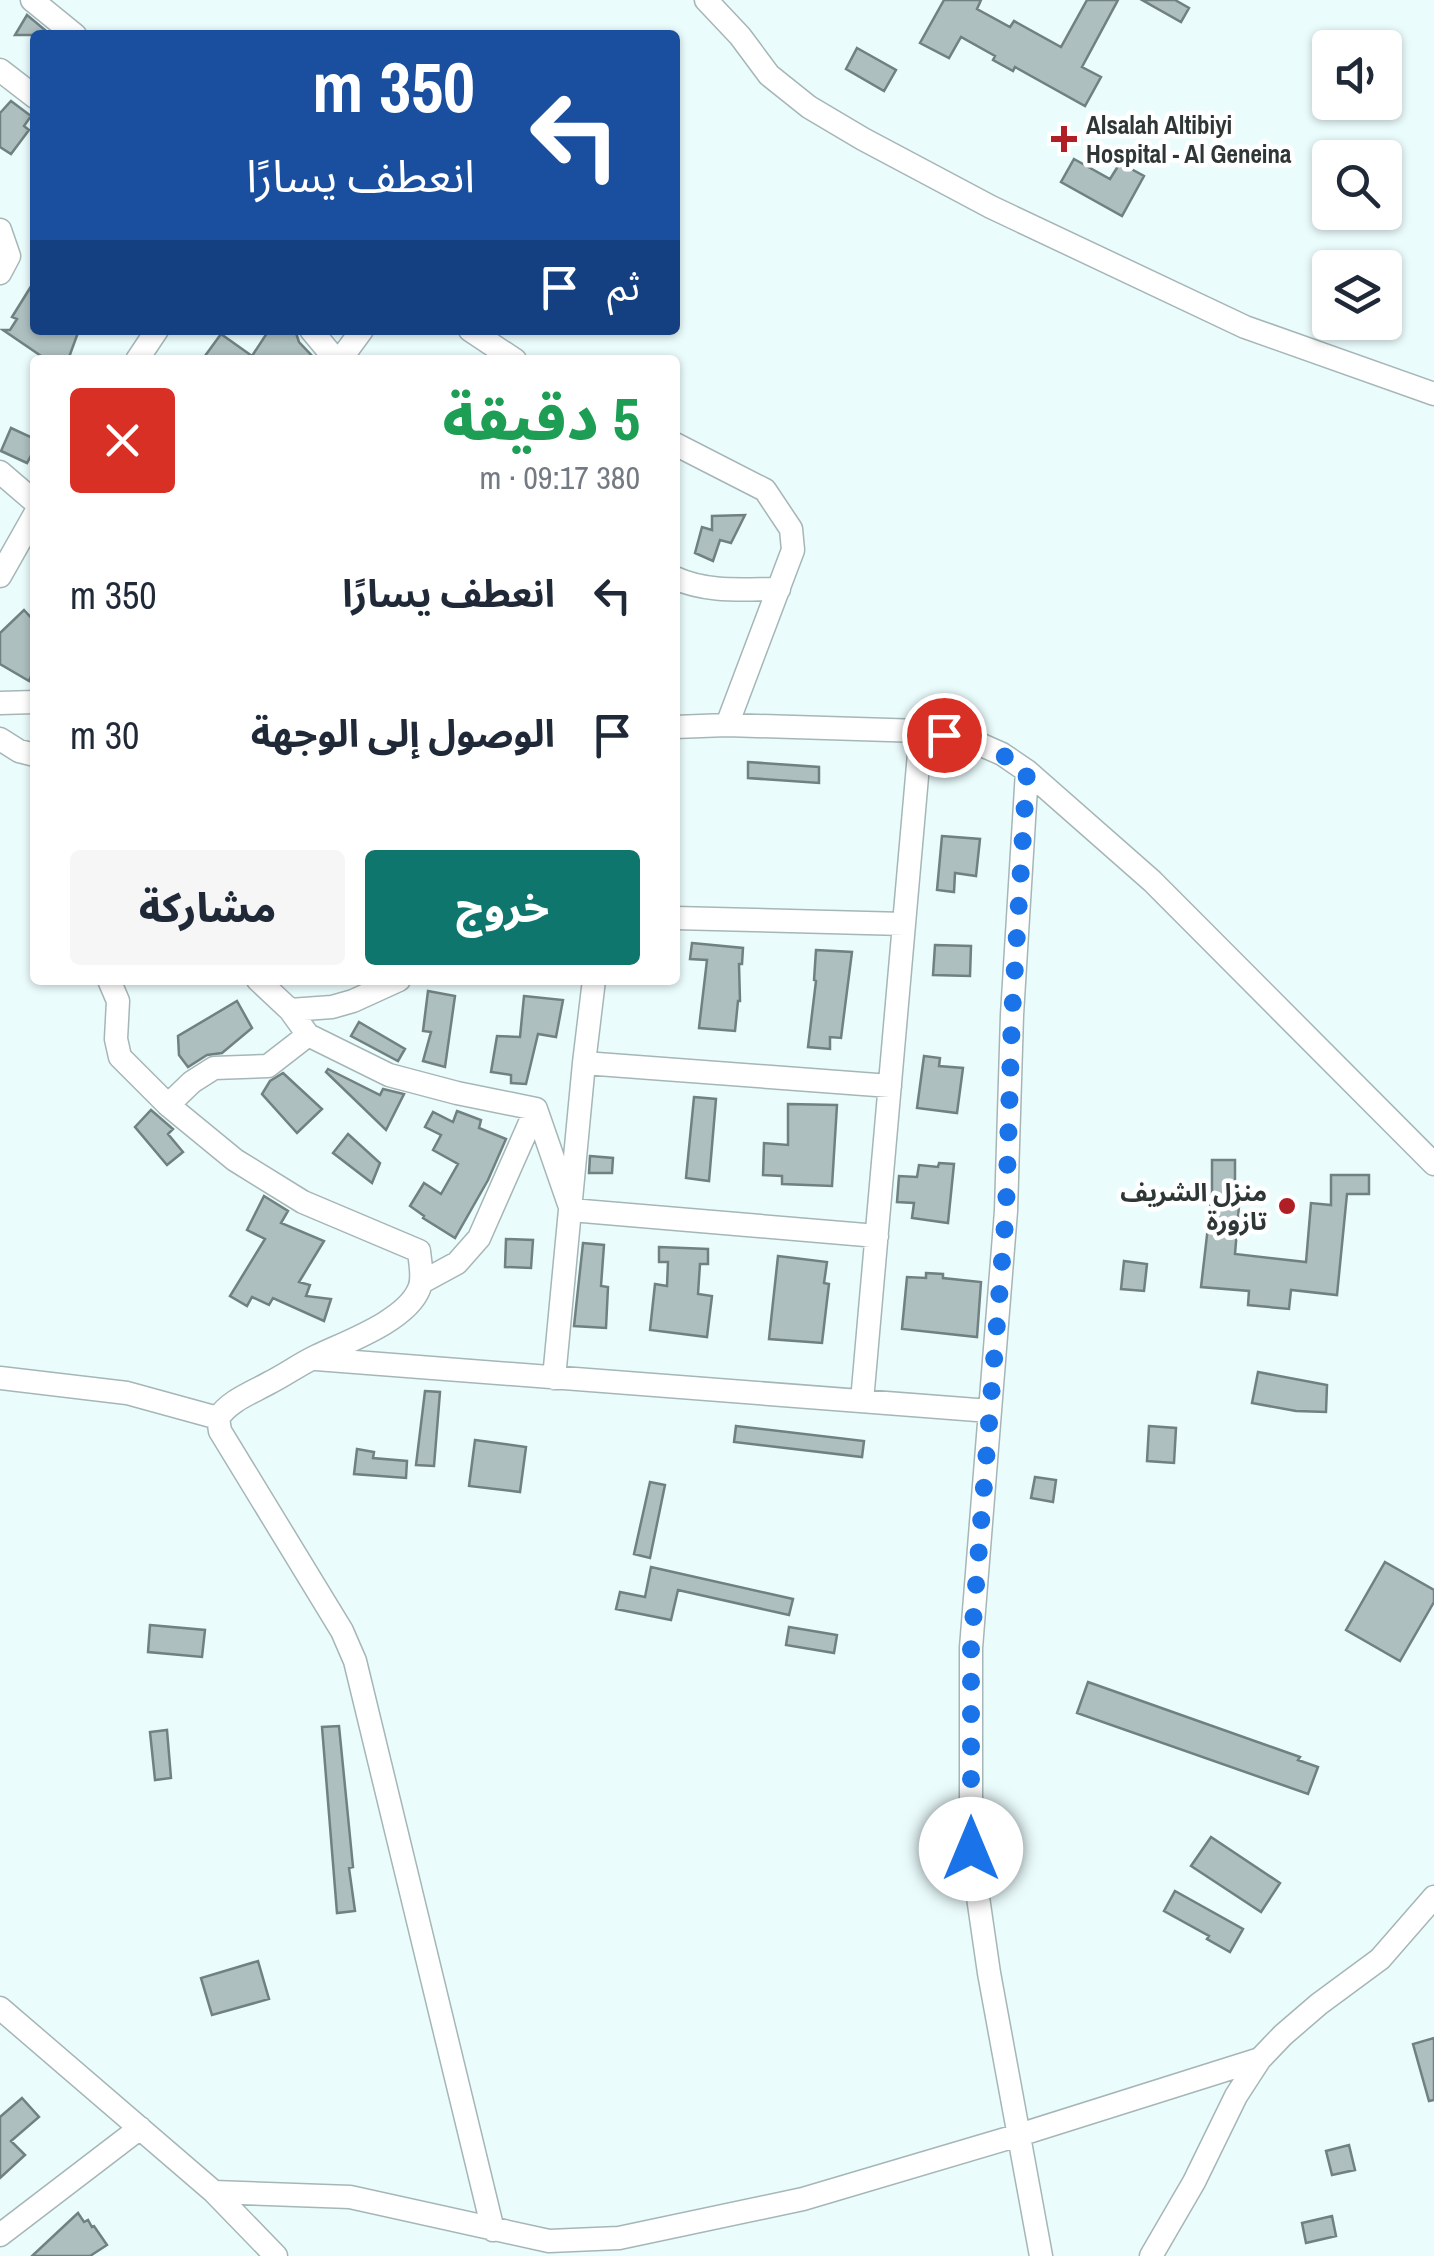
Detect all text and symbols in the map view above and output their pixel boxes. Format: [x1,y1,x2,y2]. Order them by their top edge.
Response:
map controls [1312,30,1402,340]
button: sound [1312,30,1402,120]
text: 350 m [312,40,475,134]
icon: left [510,70,640,200]
place label: Alsalah Altibiyi Hospital - Al Geneina [1086,108,1292,171]
marker: Alsalah Altibiyi Hospital - Al Geneina [1051,126,1077,152]
button: search [1312,140,1402,230]
text: انعطف يسارًا [246,145,475,206]
button: layers [1312,250,1402,340]
icon: arrive [532,260,587,315]
text: ثم [607,261,640,312]
text: 5 دقيقة [442,378,640,459]
button: close [70,388,175,493]
text: 380 m · 09:17 [480,456,640,499]
text: انعطف يسارًا [342,568,555,619]
icon: left [585,568,640,623]
text: 350 m [70,570,157,621]
pin [902,693,987,778]
text: الوصول إلى الوجهة [251,708,555,759]
icon: arrive [585,708,640,763]
icon: arrive [917,708,972,763]
text: 30 m [70,710,139,761]
button: مشاركة [70,850,345,965]
button: خروج [365,850,640,965]
place label: منزل الشريف تازورة [1120,1175,1267,1238]
marker: منزل الشريف تازورة [1276,1195,1298,1217]
position arrow [919,1797,1023,1901]

